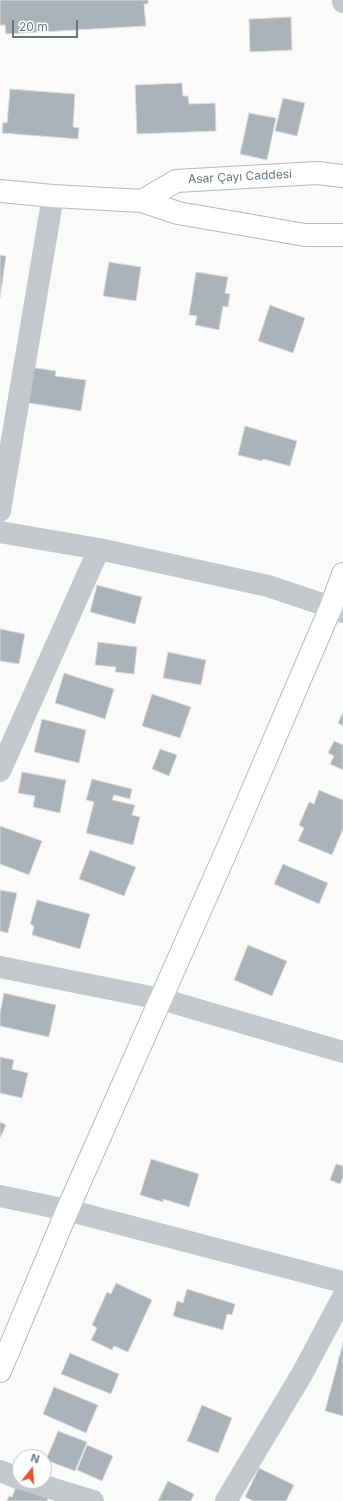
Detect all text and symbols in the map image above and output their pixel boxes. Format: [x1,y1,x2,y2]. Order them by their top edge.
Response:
scale bar [14,12,80,38]
text: 20 m [19,19,48,34]
street label: Asar Çayı Caddesi [188,167,292,187]
north arrow [12,1449,52,1489]
text: N [29,1451,41,1466]

